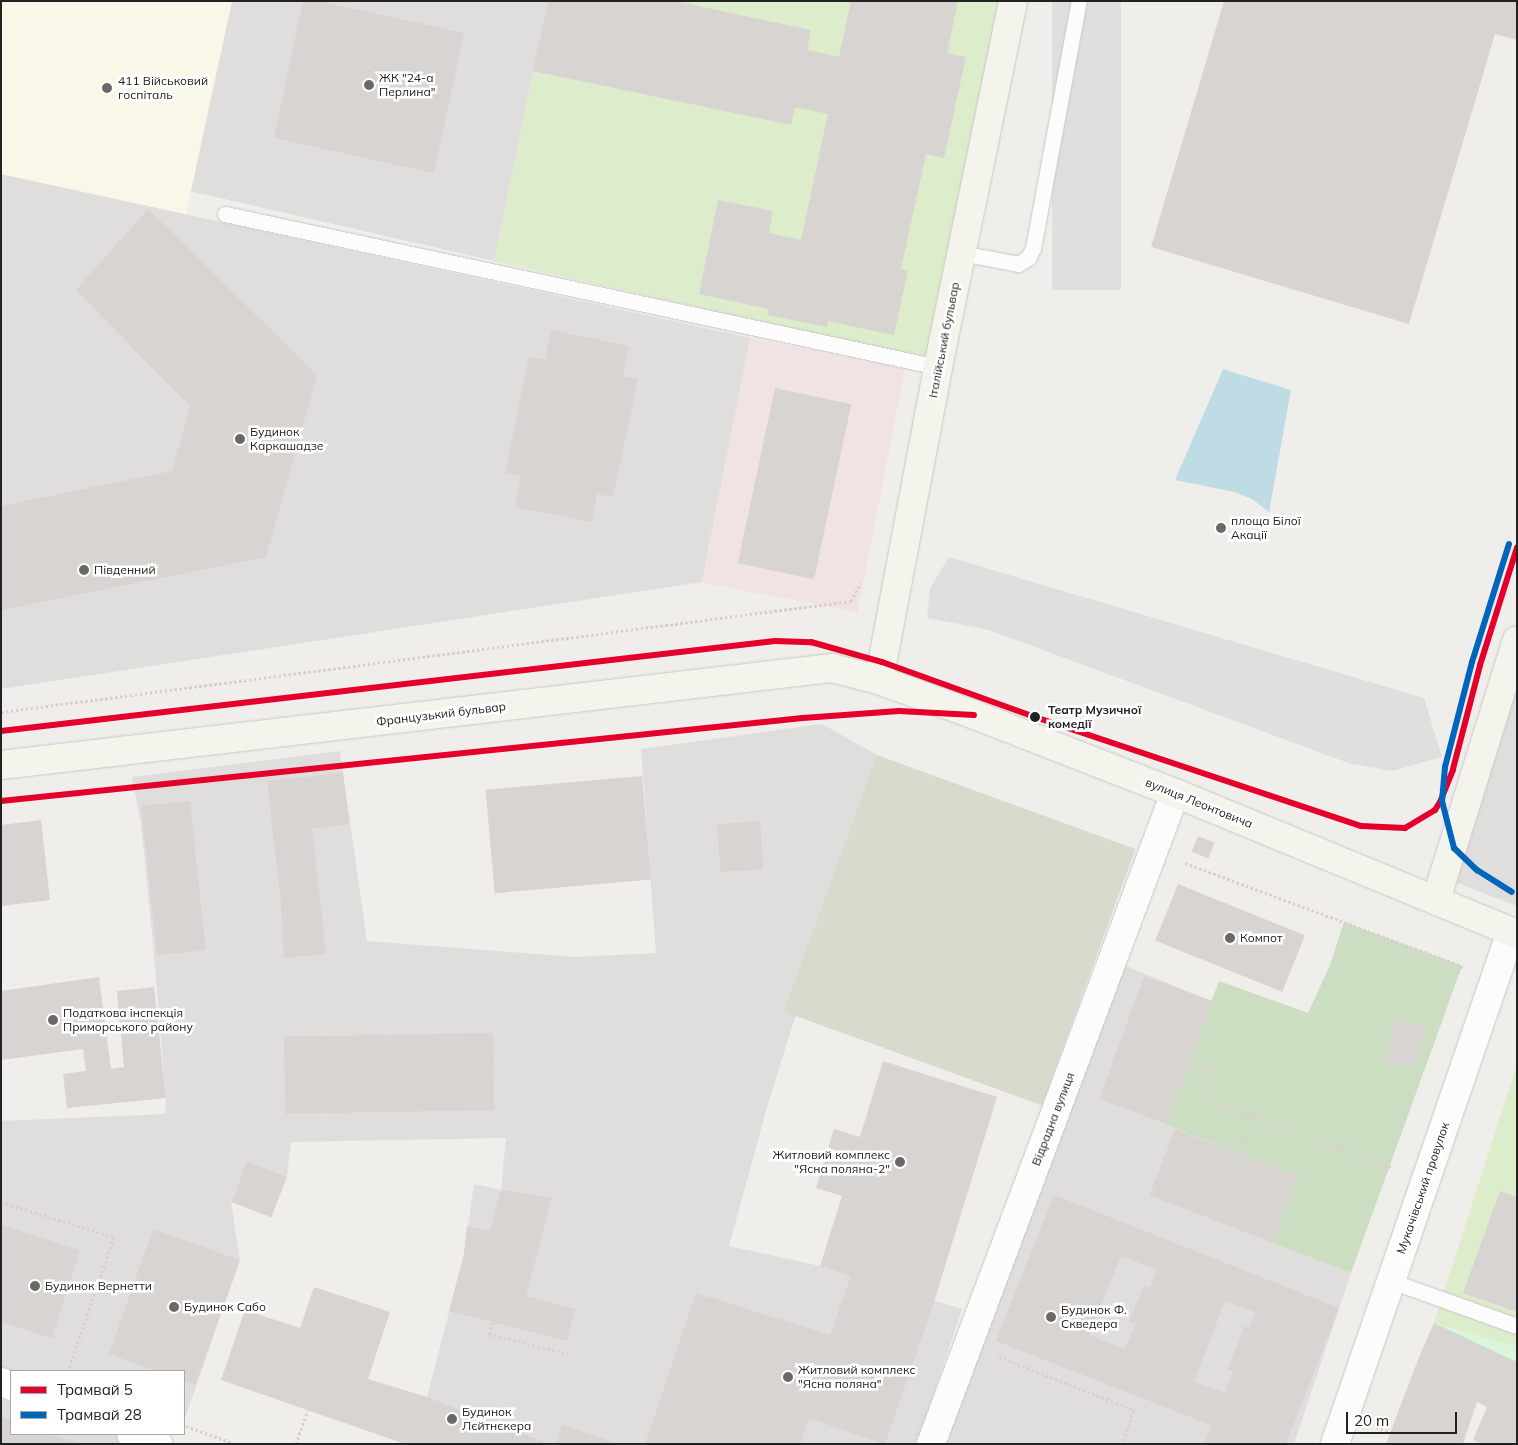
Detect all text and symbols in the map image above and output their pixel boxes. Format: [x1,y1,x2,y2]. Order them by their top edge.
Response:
place label: ЖК "24-а Перлина" [379,71,435,99]
place label: 411 Військовий госпіталь [118,74,208,102]
marker: ЖК "24-а Перлина" [363,79,375,91]
marker: 411 Військовий госпіталь [100,81,114,95]
street label: Італійський бульвар [926,281,962,399]
place label: Будинок Каркашадзе [250,425,323,453]
marker: Будинок Каркашадзе [234,433,246,445]
place label: площа Білої Акації [1231,514,1301,542]
marker: площа Білої Акації [1215,522,1227,534]
place label: Південний [94,563,156,577]
marker: Південний [78,564,90,576]
street label: Французький бульвар [375,699,507,729]
place label: Театр Музичної комедії [1048,703,1141,731]
marker: Театр Музичної комедії [1026,708,1044,726]
street label: вулиця Леонтовича [1143,775,1255,831]
place label: Компот [1240,931,1282,945]
marker: Компот [1224,932,1236,944]
place label: Податкова інспекція Приморського району [63,1006,193,1034]
marker: Податкова інспекція Приморського району [47,1014,59,1026]
street label: Відрадна вулиця [1029,1070,1077,1168]
street label: Мукачівський провулок [1394,1120,1452,1256]
place label: Житловий комплекс "Ясна поляна-2" [772,1148,890,1176]
marker: Житловий комплекс "Ясна поляна-2" [894,1156,906,1168]
place label: Будинок Вернетти [45,1279,152,1293]
marker: Будинок Вернетти [29,1280,41,1292]
place label: Будинок Сабо [184,1300,266,1314]
marker: Будинок Сабо [168,1301,180,1313]
place label: Будинок Ф. Скведера [1061,1303,1127,1331]
marker: Будинок Ф. Скведера [1045,1311,1057,1323]
place label: Житловий комплекс "Ясна поляна" [798,1363,916,1391]
legend [10,1370,185,1435]
marker: Житловий комплекс "Ясна поляна" [782,1371,794,1383]
text: Трамвай 5 [57,1380,133,1399]
scale bar [1348,1402,1459,1434]
text: Трамвай 28 [57,1405,142,1424]
place label: Будинок Лєйтнєкера [462,1405,531,1433]
text: 20 m [1354,1411,1389,1430]
marker: Будинок Лєйтнєкера [446,1413,458,1425]

